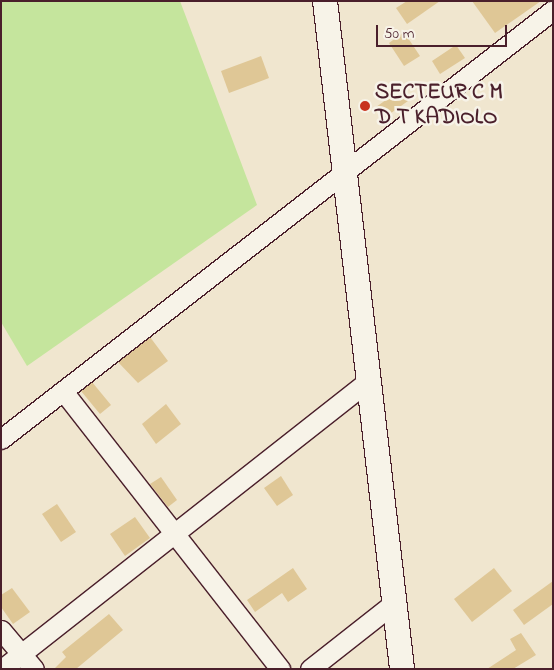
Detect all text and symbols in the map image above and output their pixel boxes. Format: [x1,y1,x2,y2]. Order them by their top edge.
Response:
scale bar [379,15,510,47]
text: 50 m [384,23,414,45]
place label: SECTEUR C M D T KADIOLO [375,80,503,132]
marker: SECTEUR C M D T KADIOLO [359,100,371,112]

